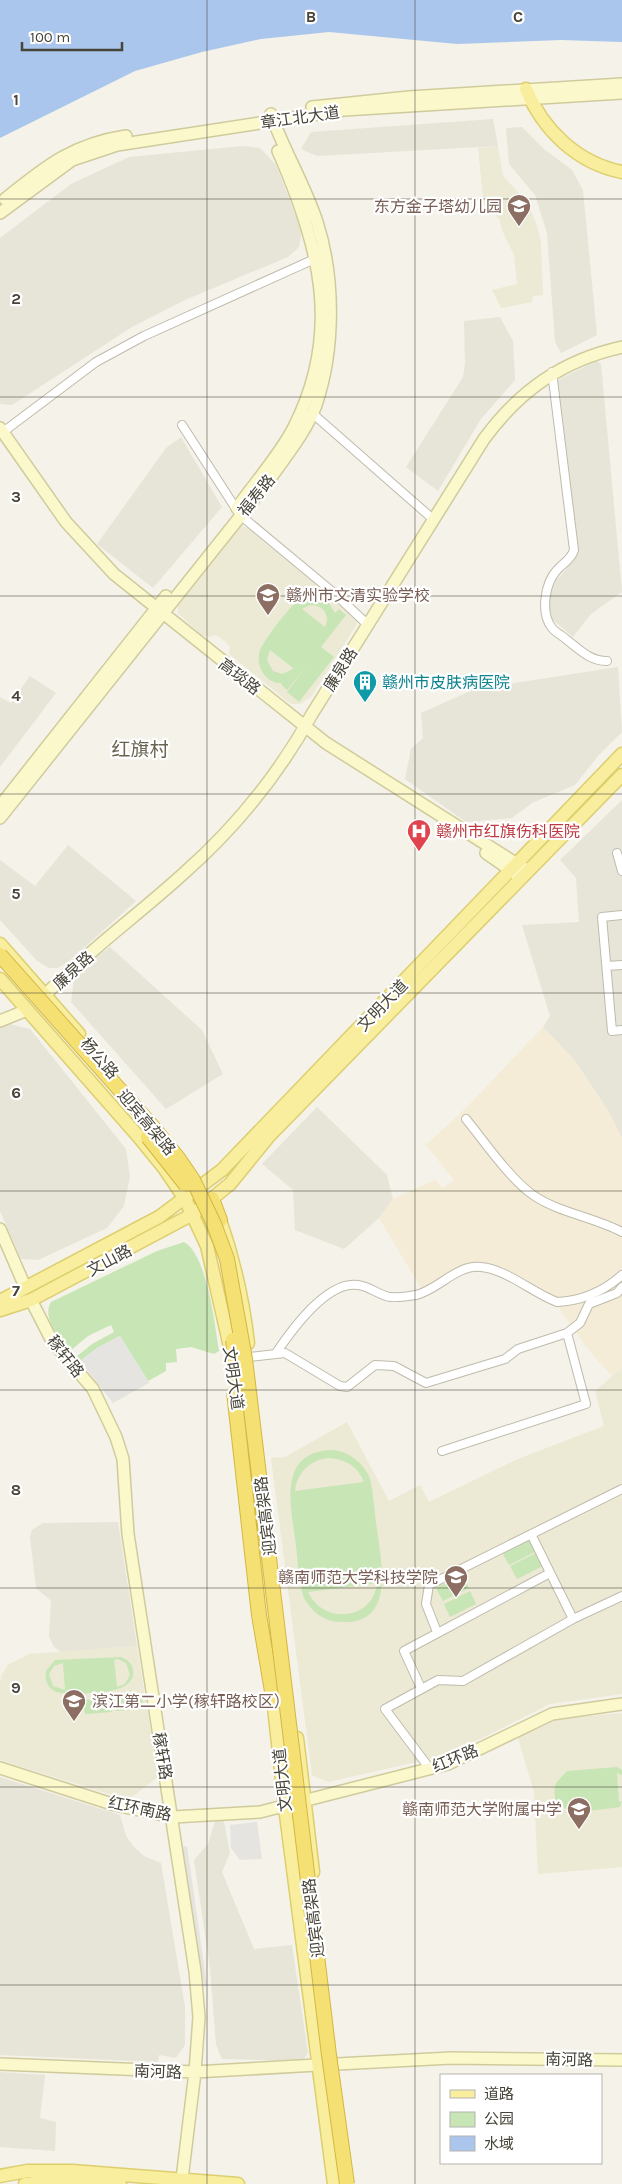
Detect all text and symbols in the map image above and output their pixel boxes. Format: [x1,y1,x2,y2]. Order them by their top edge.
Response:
text: B [306,7,316,26]
text: C [513,7,523,26]
scale bar [22,20,122,52]
text: 100 m [30,28,70,46]
text: 1 [13,90,19,109]
street label: 章江北大道 [259,103,341,132]
school or university icon: 东方金子塔幼儿园 [506,193,532,227]
place label: 东方金子塔幼儿园 [374,197,502,216]
text: 2 [11,289,21,308]
street label: 福寿路 [234,471,279,520]
text: 3 [11,487,21,506]
school or university icon: 赣州市文清实验学校 [255,582,281,616]
place label: 赣州市文清实验学校 [286,586,430,605]
street label: 廉泉路 [320,644,361,695]
street label: 高琰路 [215,654,264,699]
building icon: 赣州市皮肤病医院 [352,669,378,703]
place label: 赣州市皮肤病医院 [382,673,510,692]
text: 4 [11,686,21,705]
district label: 红旗村 [111,739,169,761]
hospital icon: 赣州市红旗伤科医院 [406,818,432,852]
place label: 赣州市红旗伤科医院 [436,822,580,841]
text: 5 [11,884,21,903]
street label: 廉泉路 [49,947,98,993]
street label: 文明大道 [353,976,411,1035]
street label: 杨公路 [77,1034,123,1083]
text: 6 [11,1083,21,1102]
street label: 迎宾高架路 [114,1086,180,1159]
street label: 文山路 [84,1241,135,1280]
text: 7 [12,1281,20,1300]
street label: 稼轩路 [43,1332,88,1381]
street label: 文明大道 [220,1345,247,1411]
street label: 迎宾高架路 [251,1475,280,1557]
text: 8 [11,1480,21,1499]
school or university icon: 赣南师范大学科技学院 [443,1564,469,1598]
place label: 赣南师范大学科技学院 [278,1568,438,1587]
text: 9 [11,1678,21,1697]
school or university icon: 滨江第二小学(稼轩路校区） [61,1688,87,1722]
place label: 滨江第二小学(稼轩路校区） [92,1692,290,1711]
street label: 稼轩路 [149,1731,176,1781]
street label: 红环路 [429,1741,481,1776]
street label: 文明大道 [270,1747,295,1813]
street label: 红环南路 [107,1793,173,1824]
school or university icon: 赣南师范大学附属中学 [566,1796,592,1830]
place label: 赣南师范大学附属中学 [402,1800,562,1819]
street label: 迎宾高架路 [299,1877,328,1959]
street label: 南河路 [545,2050,593,2069]
street label: 南河路 [134,2061,182,2082]
legend [440,2074,602,2164]
text: 道路 [484,2085,514,2103]
text: 公园 [484,2110,514,2128]
text: 水域 [484,2135,514,2153]

